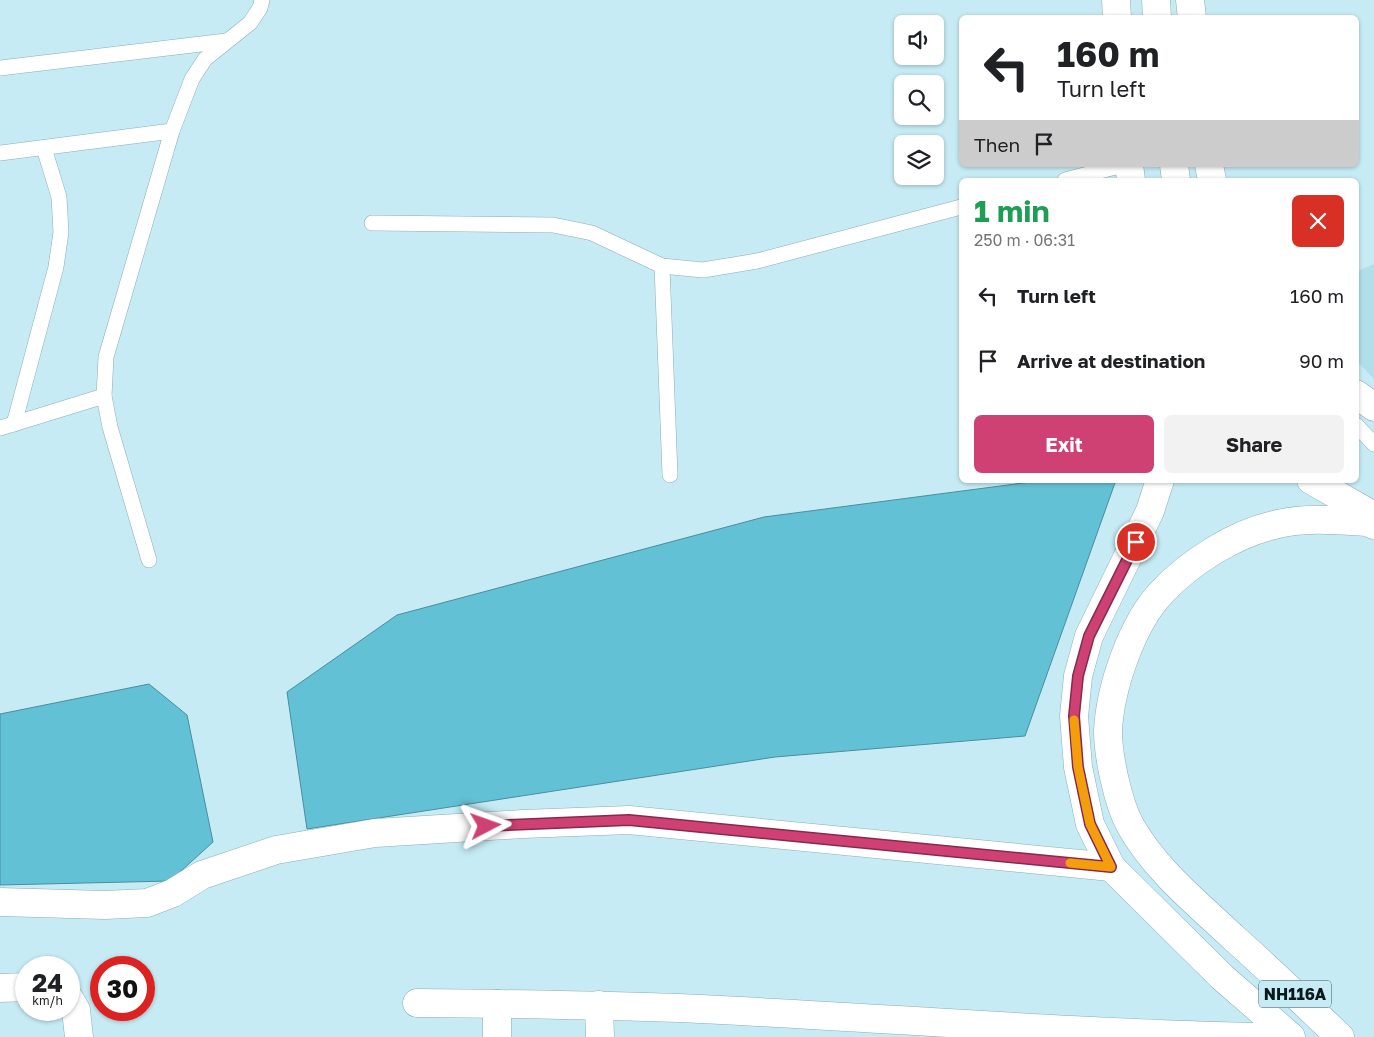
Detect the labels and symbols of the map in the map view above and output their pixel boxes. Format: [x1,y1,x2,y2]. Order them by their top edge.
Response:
pin [1115,521,1157,563]
position arrow [459,799,511,851]
speed limit sign: 30 [90,956,155,1021]
road number: NH116A [1259,981,1331,1008]

